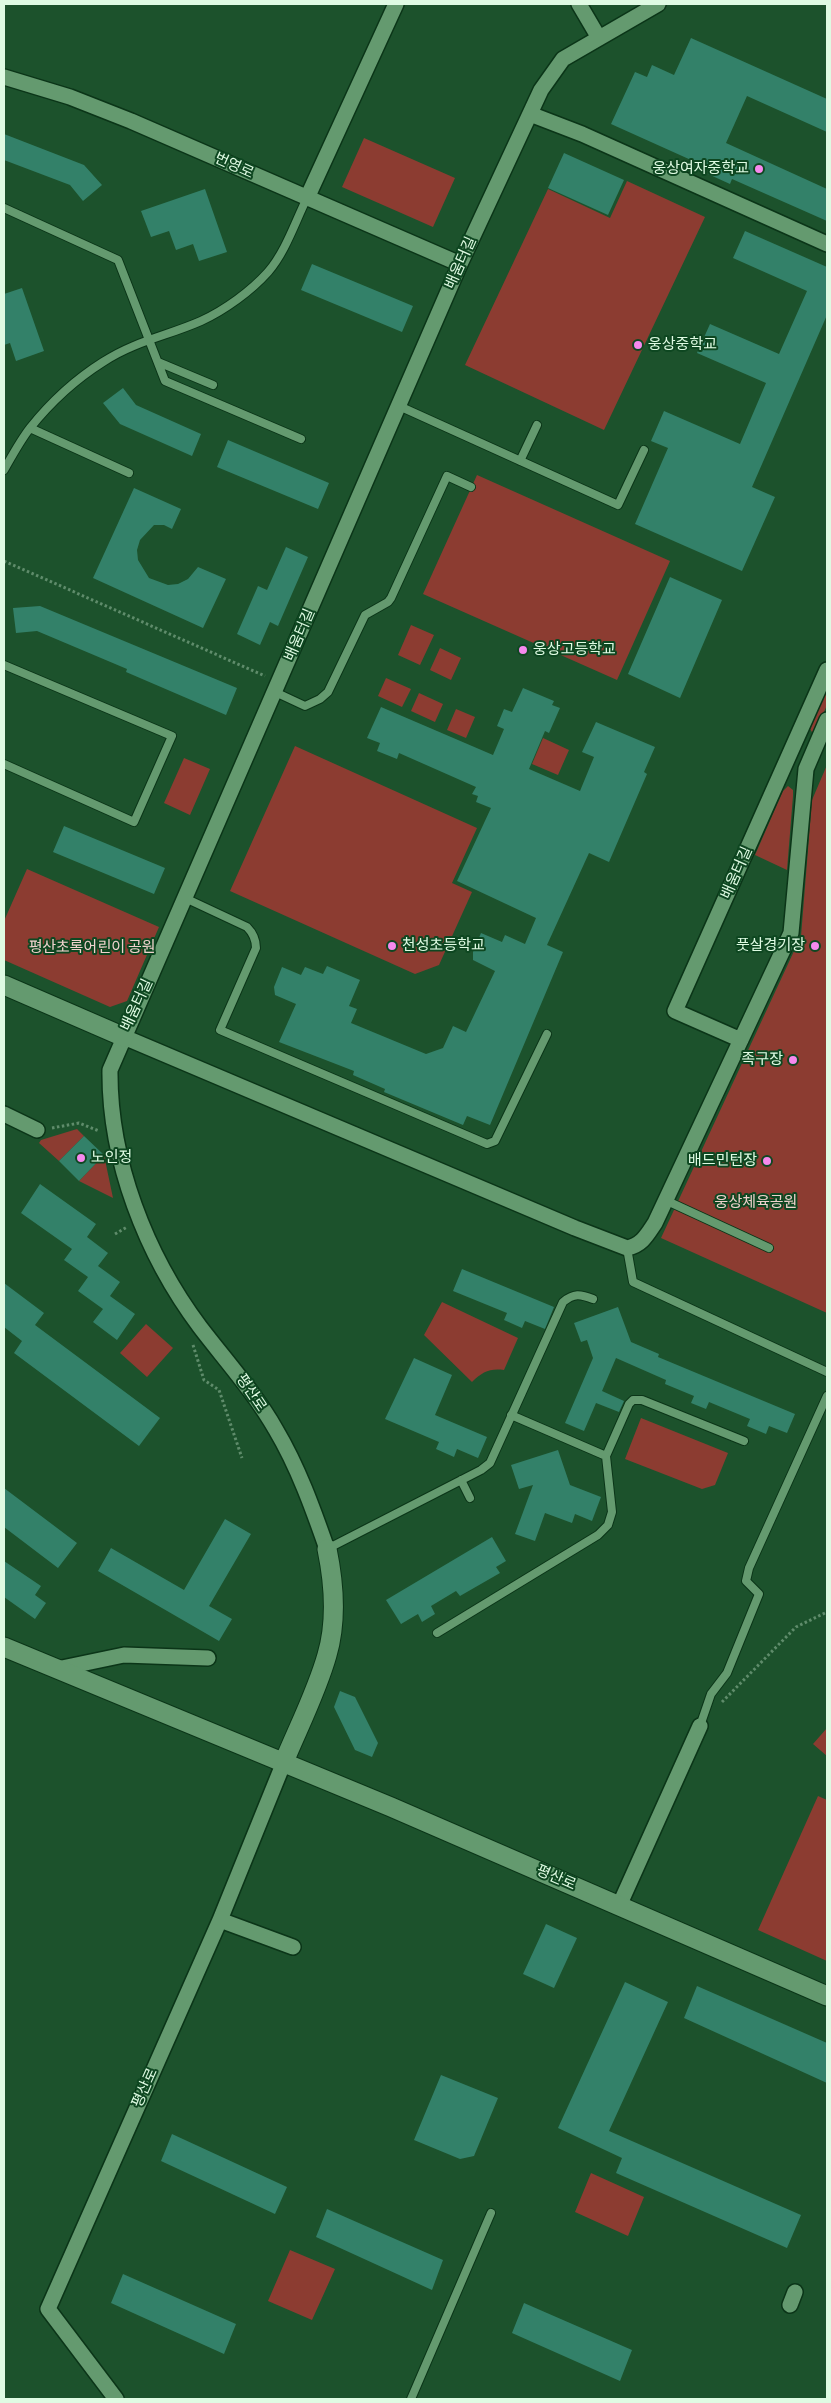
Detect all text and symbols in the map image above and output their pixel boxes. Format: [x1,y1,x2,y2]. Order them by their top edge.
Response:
street label: 번영로 [211,149,257,183]
place label: 웅상여자중학교 [652,160,749,178]
marker: 웅상여자중학교 [753,163,765,175]
street label: 배움터길 [442,234,480,292]
place label: 웅상중학교 [648,336,717,354]
marker: 웅상중학교 [632,339,644,351]
street label: 배움터길 [281,606,319,664]
place label: 웅상고등학교 [533,641,616,659]
marker: 웅상고등학교 [517,644,529,656]
street label: 배움터길 [718,844,756,902]
place label: 천성초등학교 [402,937,485,955]
place label: 풋살경기장 [736,937,805,955]
park label: 평산초록어린이 공원 [28,939,156,957]
marker: 천성초등학교 [386,940,398,952]
marker: 풋살경기장 [809,940,821,952]
street label: 배움터길 [117,976,157,1034]
place label: 족구장 [742,1051,783,1069]
marker: 족구장 [787,1054,799,1066]
place label: 노인정 [91,1149,132,1167]
marker: 노인정 [75,1152,87,1164]
place label: 배드민턴장 [688,1152,757,1170]
marker: 배드민턴장 [761,1155,773,1167]
park label: 웅상체육공원 [715,1194,797,1212]
street label: 평산로 [232,1371,270,1415]
street label: 평산로 [533,1862,579,1894]
street label: 평산로 [128,2065,162,2111]

